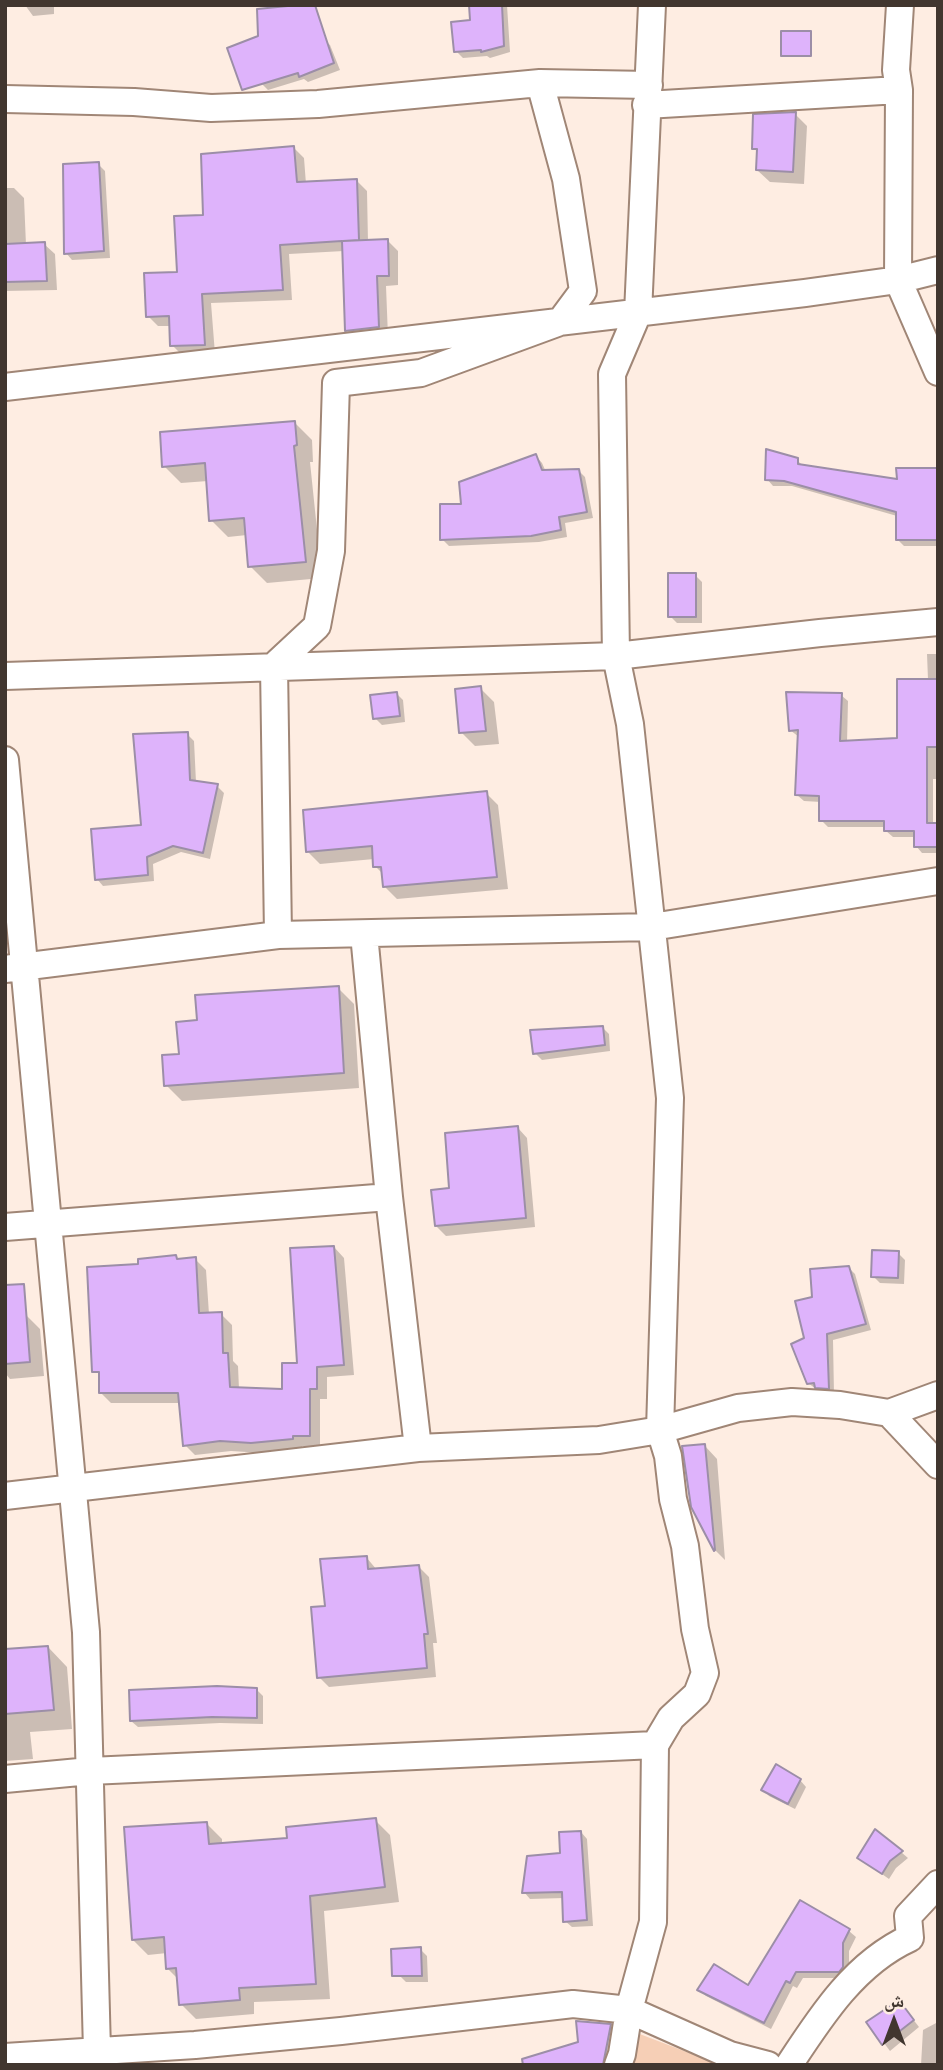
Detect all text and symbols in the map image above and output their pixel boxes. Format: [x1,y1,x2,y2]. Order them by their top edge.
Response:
north arrow [859,1986,929,2056]
text: ش [884,1988,904,2012]

